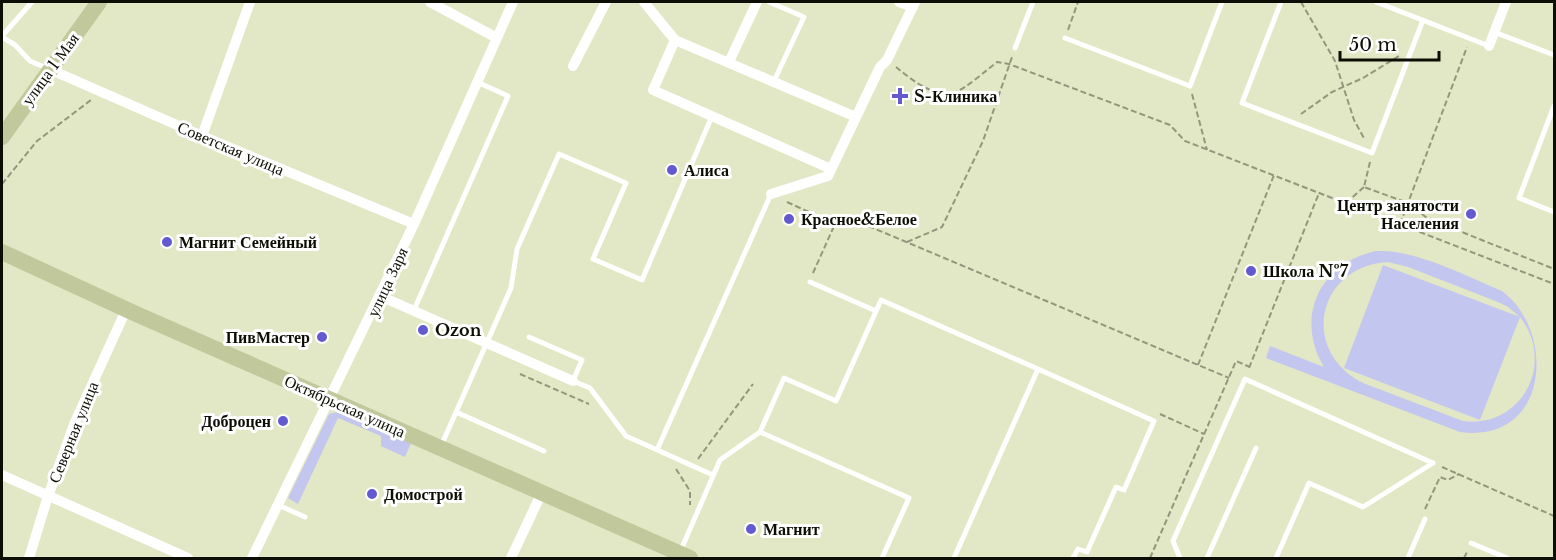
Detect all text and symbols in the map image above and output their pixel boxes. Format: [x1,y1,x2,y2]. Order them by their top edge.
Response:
scale bar [1340,24,1439,62]
street label: улица 1 Мая [17,28,83,109]
text: 50 m [1349,34,1397,56]
place label: S-Клиника [914,86,997,106]
marker: S-Клиника [891,87,909,105]
street label: Советская улица [175,117,287,179]
place label: Алиса [684,160,729,180]
marker: Алиса [665,163,679,177]
place label: Центр занятости Населения [1337,195,1459,233]
marker: Центр занятости Населения [1464,207,1478,221]
place label: Красное&Белое [801,209,917,229]
marker: Красное&Белое [782,212,796,226]
place label: Магнит Семейный [179,232,317,252]
marker: Магнит Семейный [160,235,174,249]
street label: улица Заря [362,243,412,320]
place label: Школа №7 [1263,261,1349,281]
marker: Школа №7 [1244,264,1258,278]
place label: Ozon [435,320,482,340]
marker: Ozon [416,323,430,337]
place label: ПивМастер [226,327,310,347]
marker: ПивМастер [315,330,329,344]
street label: Октябрьская улица [282,370,408,442]
street label: Северная улица [44,378,102,486]
place label: Доброцен [202,411,271,431]
marker: Доброцен [276,414,290,428]
place label: Домострой [384,484,463,504]
marker: Домострой [365,487,379,501]
place label: Магнит [763,519,820,539]
marker: Магнит [744,522,758,536]

